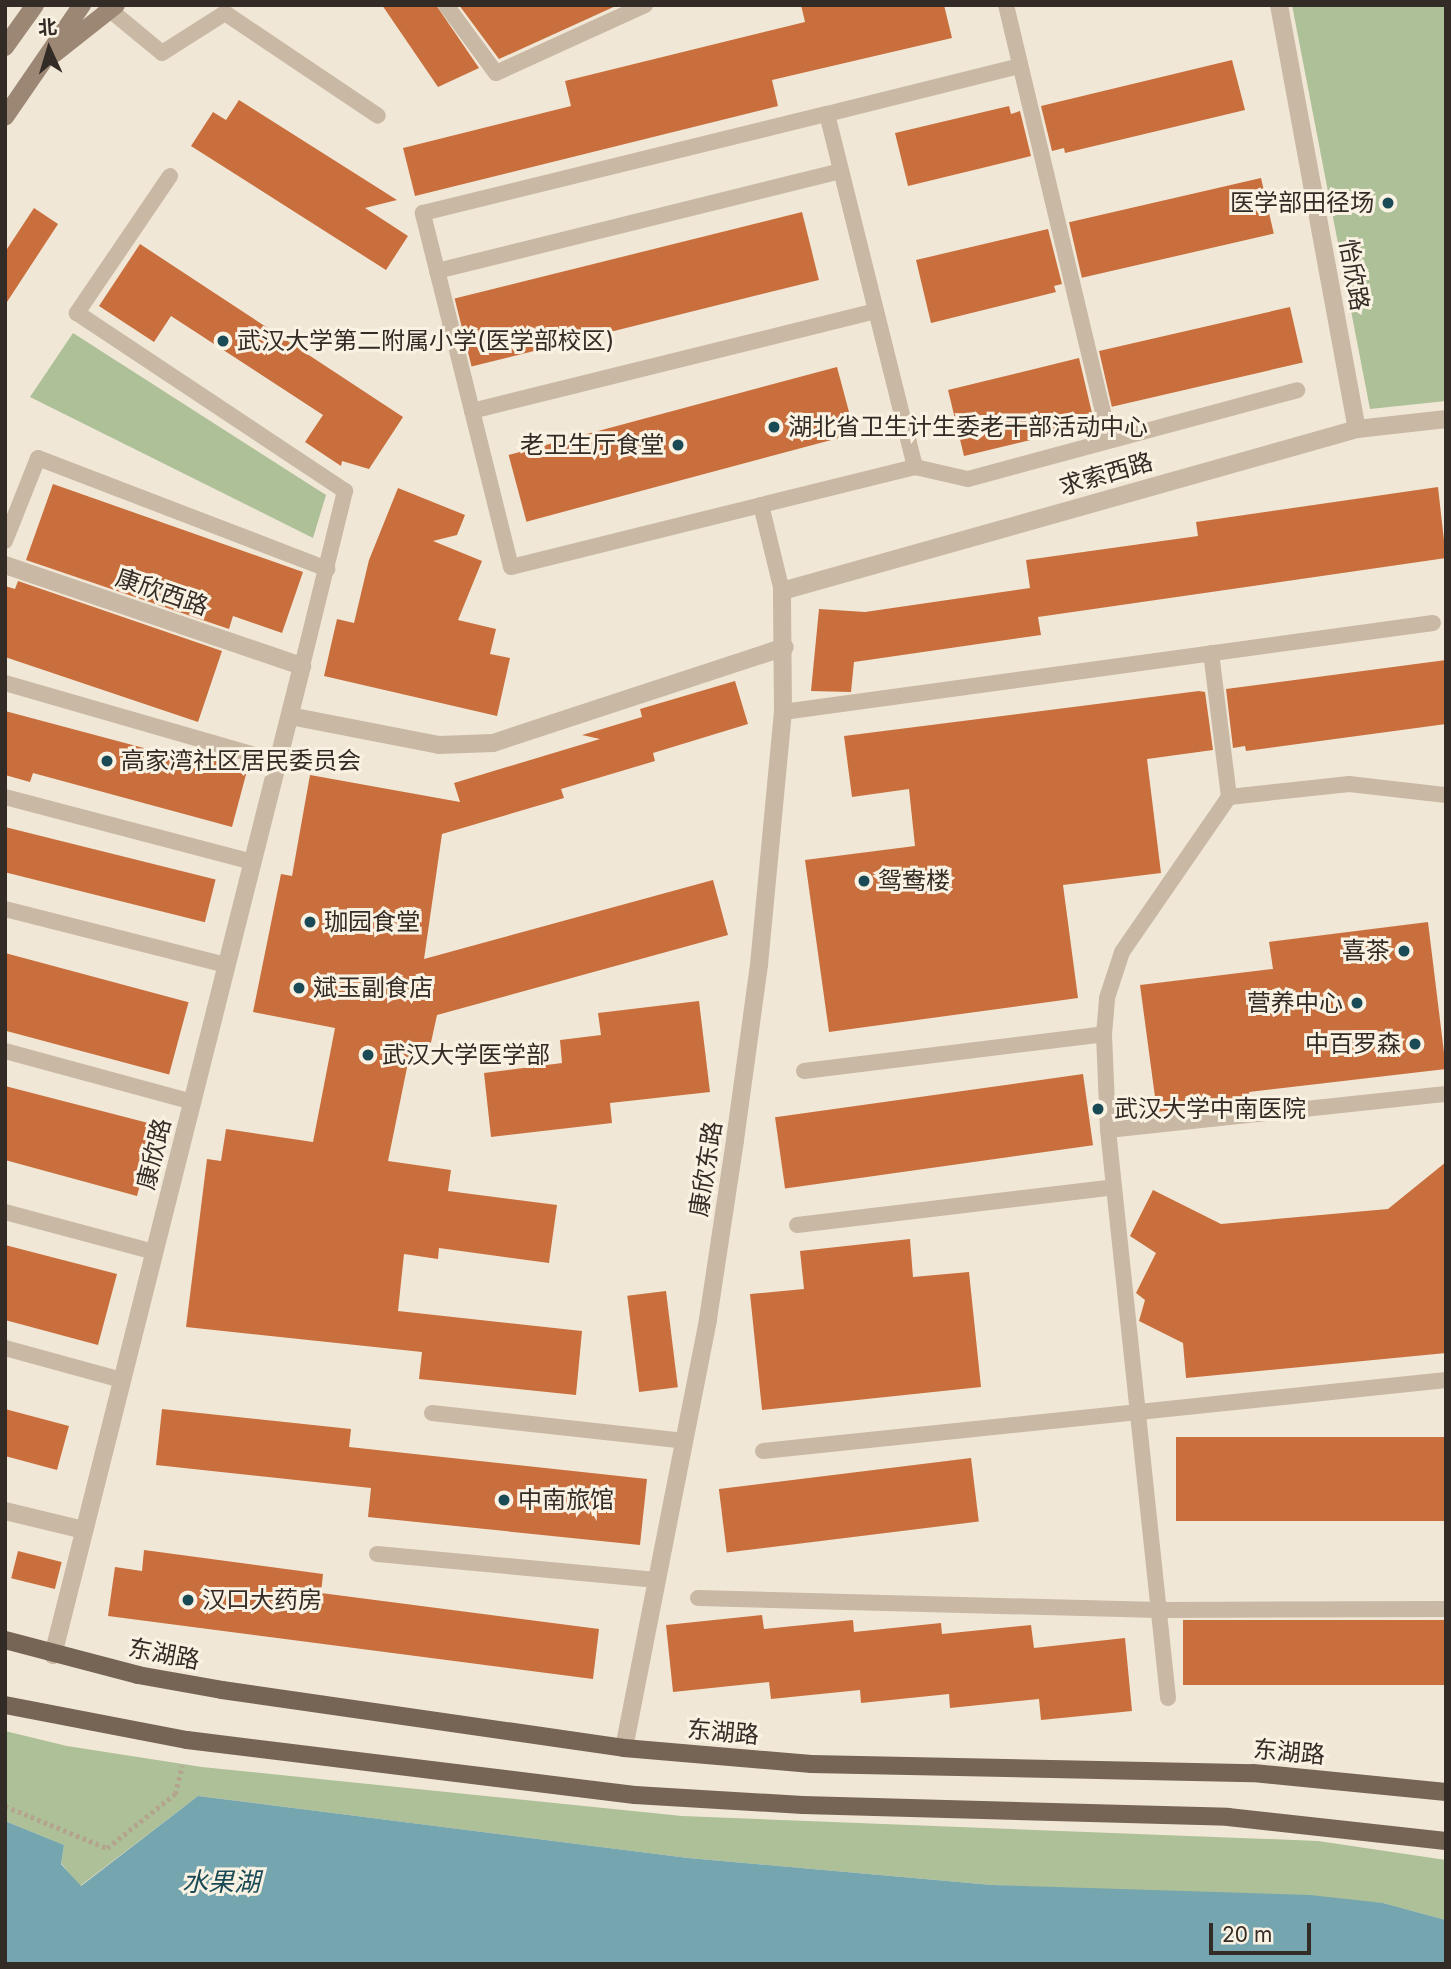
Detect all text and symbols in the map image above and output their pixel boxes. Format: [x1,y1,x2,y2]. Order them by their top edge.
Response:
north arrow [14,14,84,84]
text: 北 [37,15,58,40]
place label: 医学部田径场 [1230,189,1374,217]
marker: 医学部田径场 [1380,195,1396,211]
street label: 怡欣路 [1334,237,1374,313]
place label: 武汉大学第二附属小学(医学部校区) [237,327,615,355]
marker: 武汉大学第二附属小学(医学部校区) [215,333,231,349]
place label: 湖北省卫生计生委老干部活动中心 [788,413,1148,441]
marker: 湖北省卫生计生委老干部活动中心 [766,419,782,435]
place label: 老卫生厅食堂 [520,431,664,459]
marker: 老卫生厅食堂 [670,437,686,453]
street label: 求索西路 [1056,447,1156,501]
street label: 康欣西路 [112,563,212,621]
place label: 高家湾社区居民委员会 [121,747,361,775]
marker: 高家湾社区居民委员会 [99,753,115,769]
place label: 鸳鸯楼 [878,867,950,895]
marker: 鸳鸯楼 [856,873,872,889]
place label: 珈园食堂 [324,908,420,936]
marker: 珈园食堂 [302,914,318,930]
place label: 喜茶 [1342,937,1390,965]
marker: 喜茶 [1396,943,1412,959]
place label: 斌玉副食店 [313,974,433,1002]
marker: 斌玉副食店 [291,980,307,996]
place label: 营养中心 [1247,989,1343,1017]
marker: 营养中心 [1349,995,1365,1011]
place label: 中百罗森 [1305,1030,1401,1058]
marker: 中百罗森 [1407,1036,1423,1052]
place label: 武汉大学医学部 [382,1041,550,1069]
marker: 武汉大学医学部 [360,1047,376,1063]
place label: 武汉大学中南医院 [1114,1095,1306,1123]
marker: 武汉大学中南医院 [1088,1099,1108,1119]
street label: 康欣路 [131,1116,177,1192]
street label: 康欣东路 [684,1119,728,1219]
place label: 中南旅馆 [518,1486,614,1514]
marker: 中南旅馆 [496,1492,512,1508]
place label: 汉口大药房 [202,1586,322,1614]
marker: 汉口大药房 [180,1592,196,1608]
street label: 东湖路 [126,1633,202,1675]
street label: 东湖路 [686,1715,760,1749]
street label: 东湖路 [1252,1735,1326,1769]
water label: 水果湖 [182,1866,260,1898]
scale bar [1213,1910,1314,1954]
text: 20 m [1222,1922,1272,1947]

